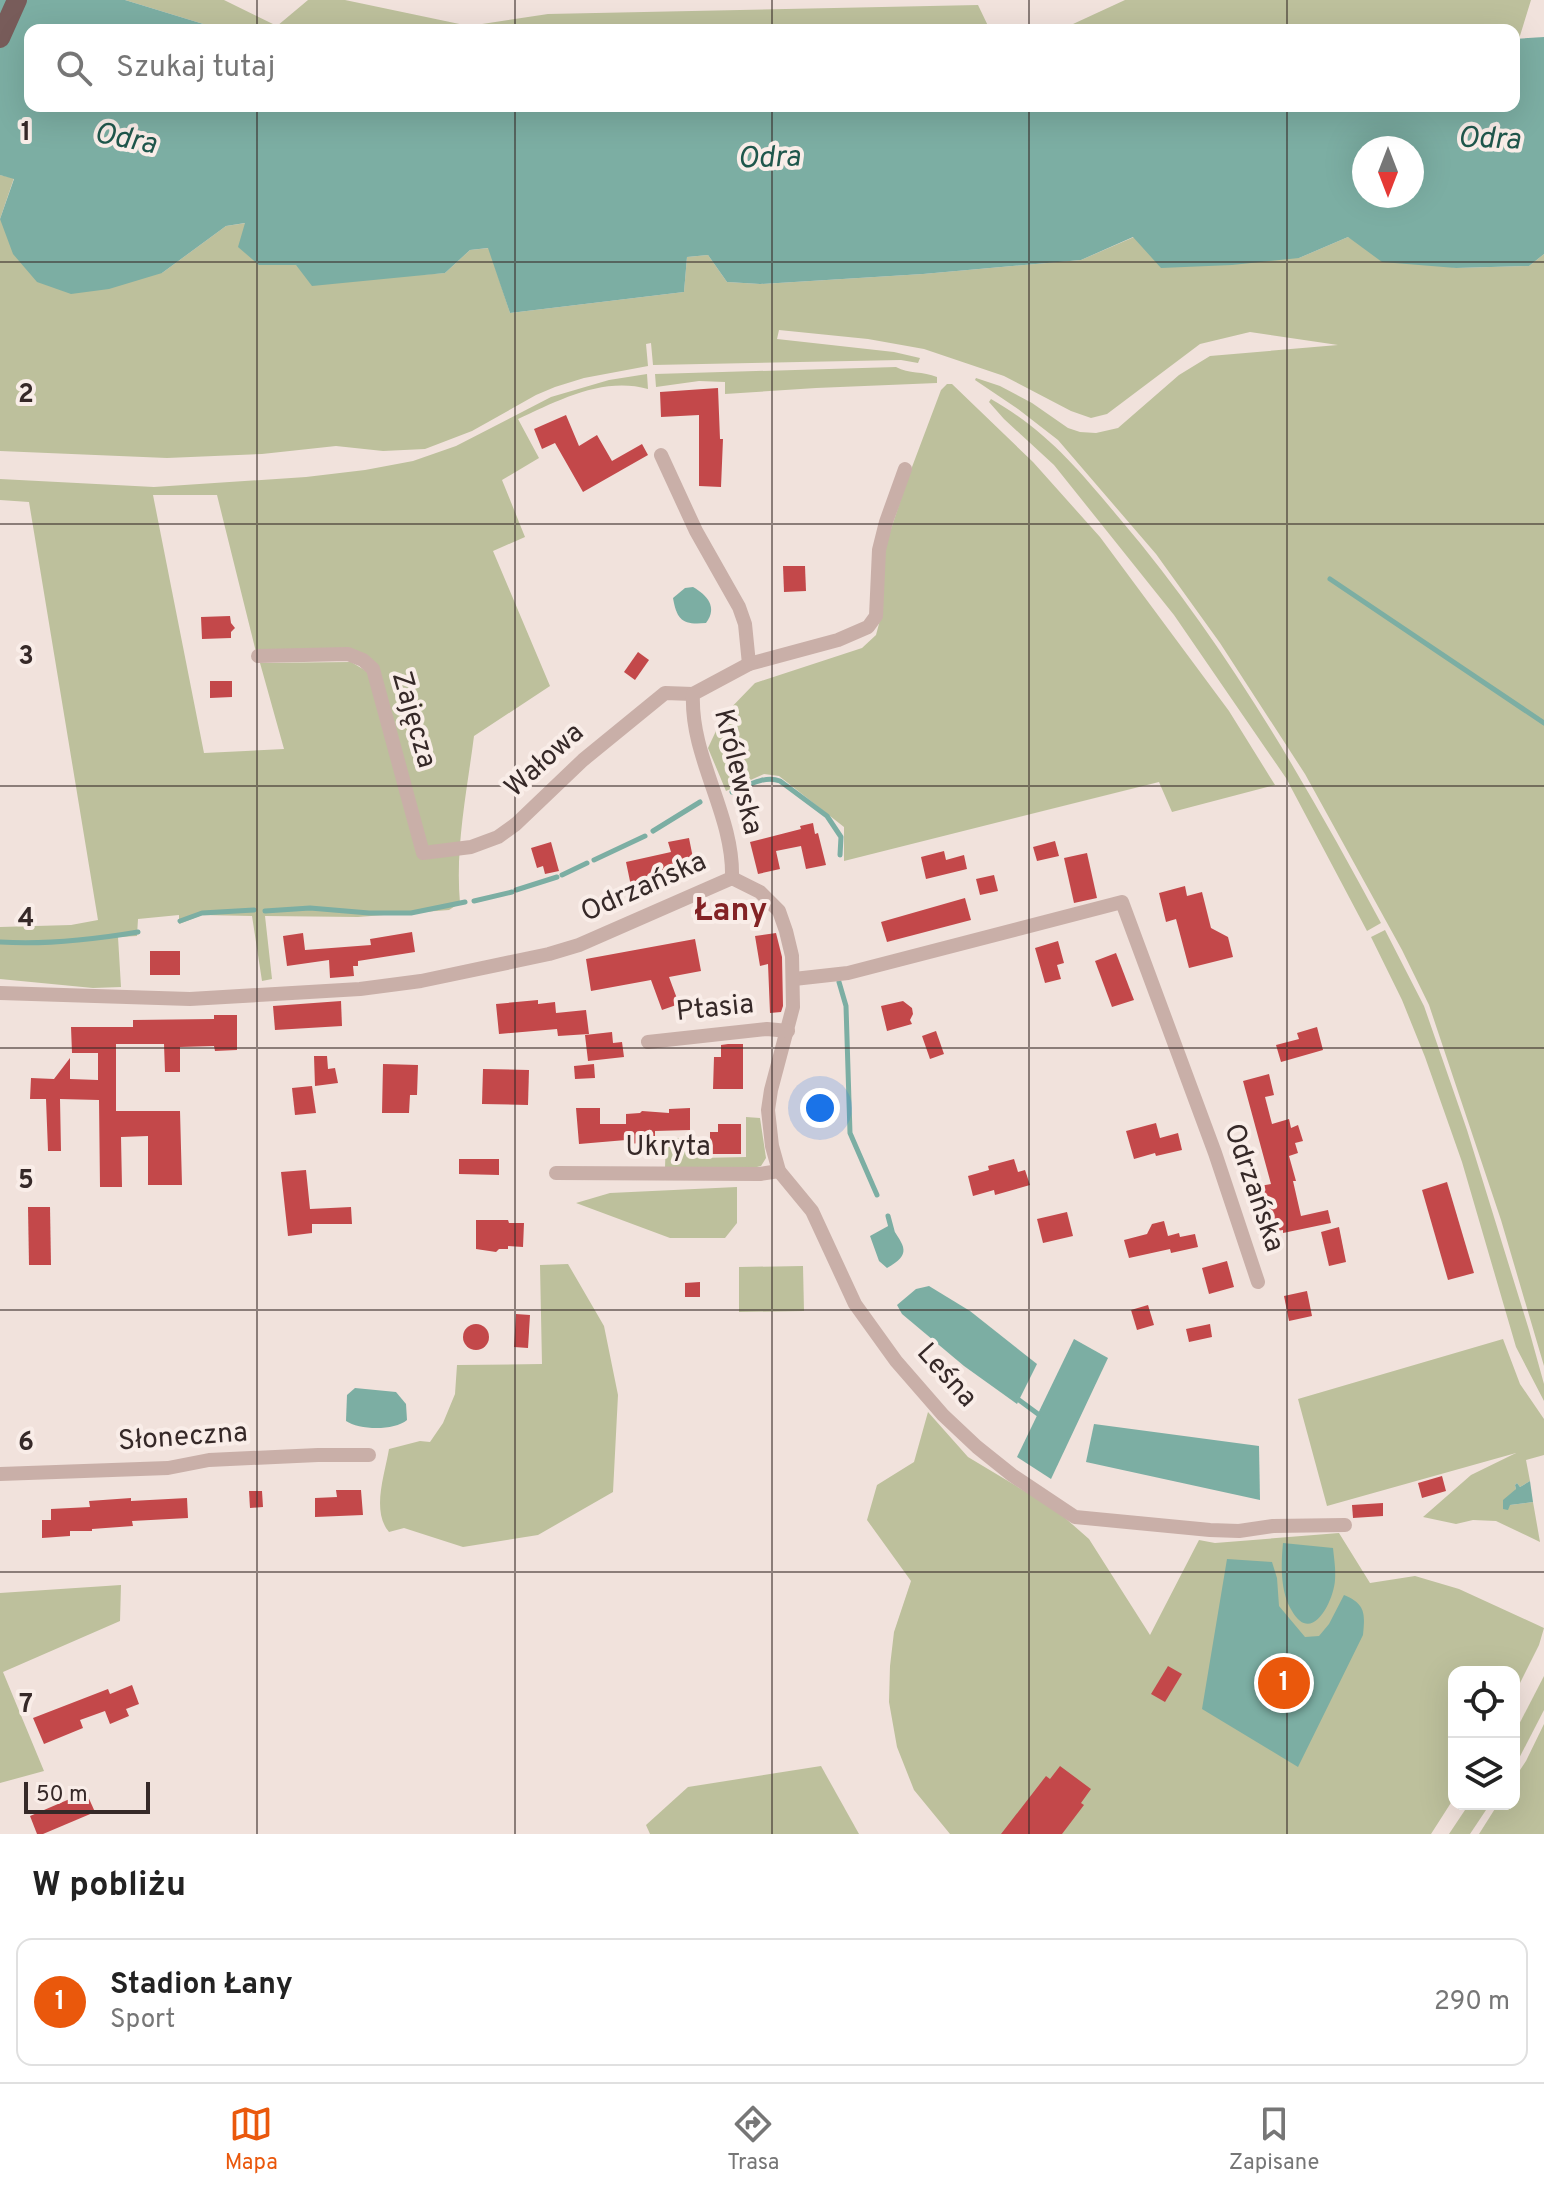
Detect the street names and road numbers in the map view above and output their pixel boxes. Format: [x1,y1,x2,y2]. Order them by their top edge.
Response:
street label: Zajęcza [382,667,444,773]
street label: Królewska [704,705,770,839]
street label: Wałowa [498,716,592,806]
street label: Odrzańska [576,844,712,932]
street label: Ptasia [674,987,756,1031]
street label: Odrzańska [1214,1119,1292,1257]
street label: Ukryta [625,1130,711,1166]
street label: Leśna [908,1336,984,1416]
street label: Słoneczna [117,1416,249,1460]

